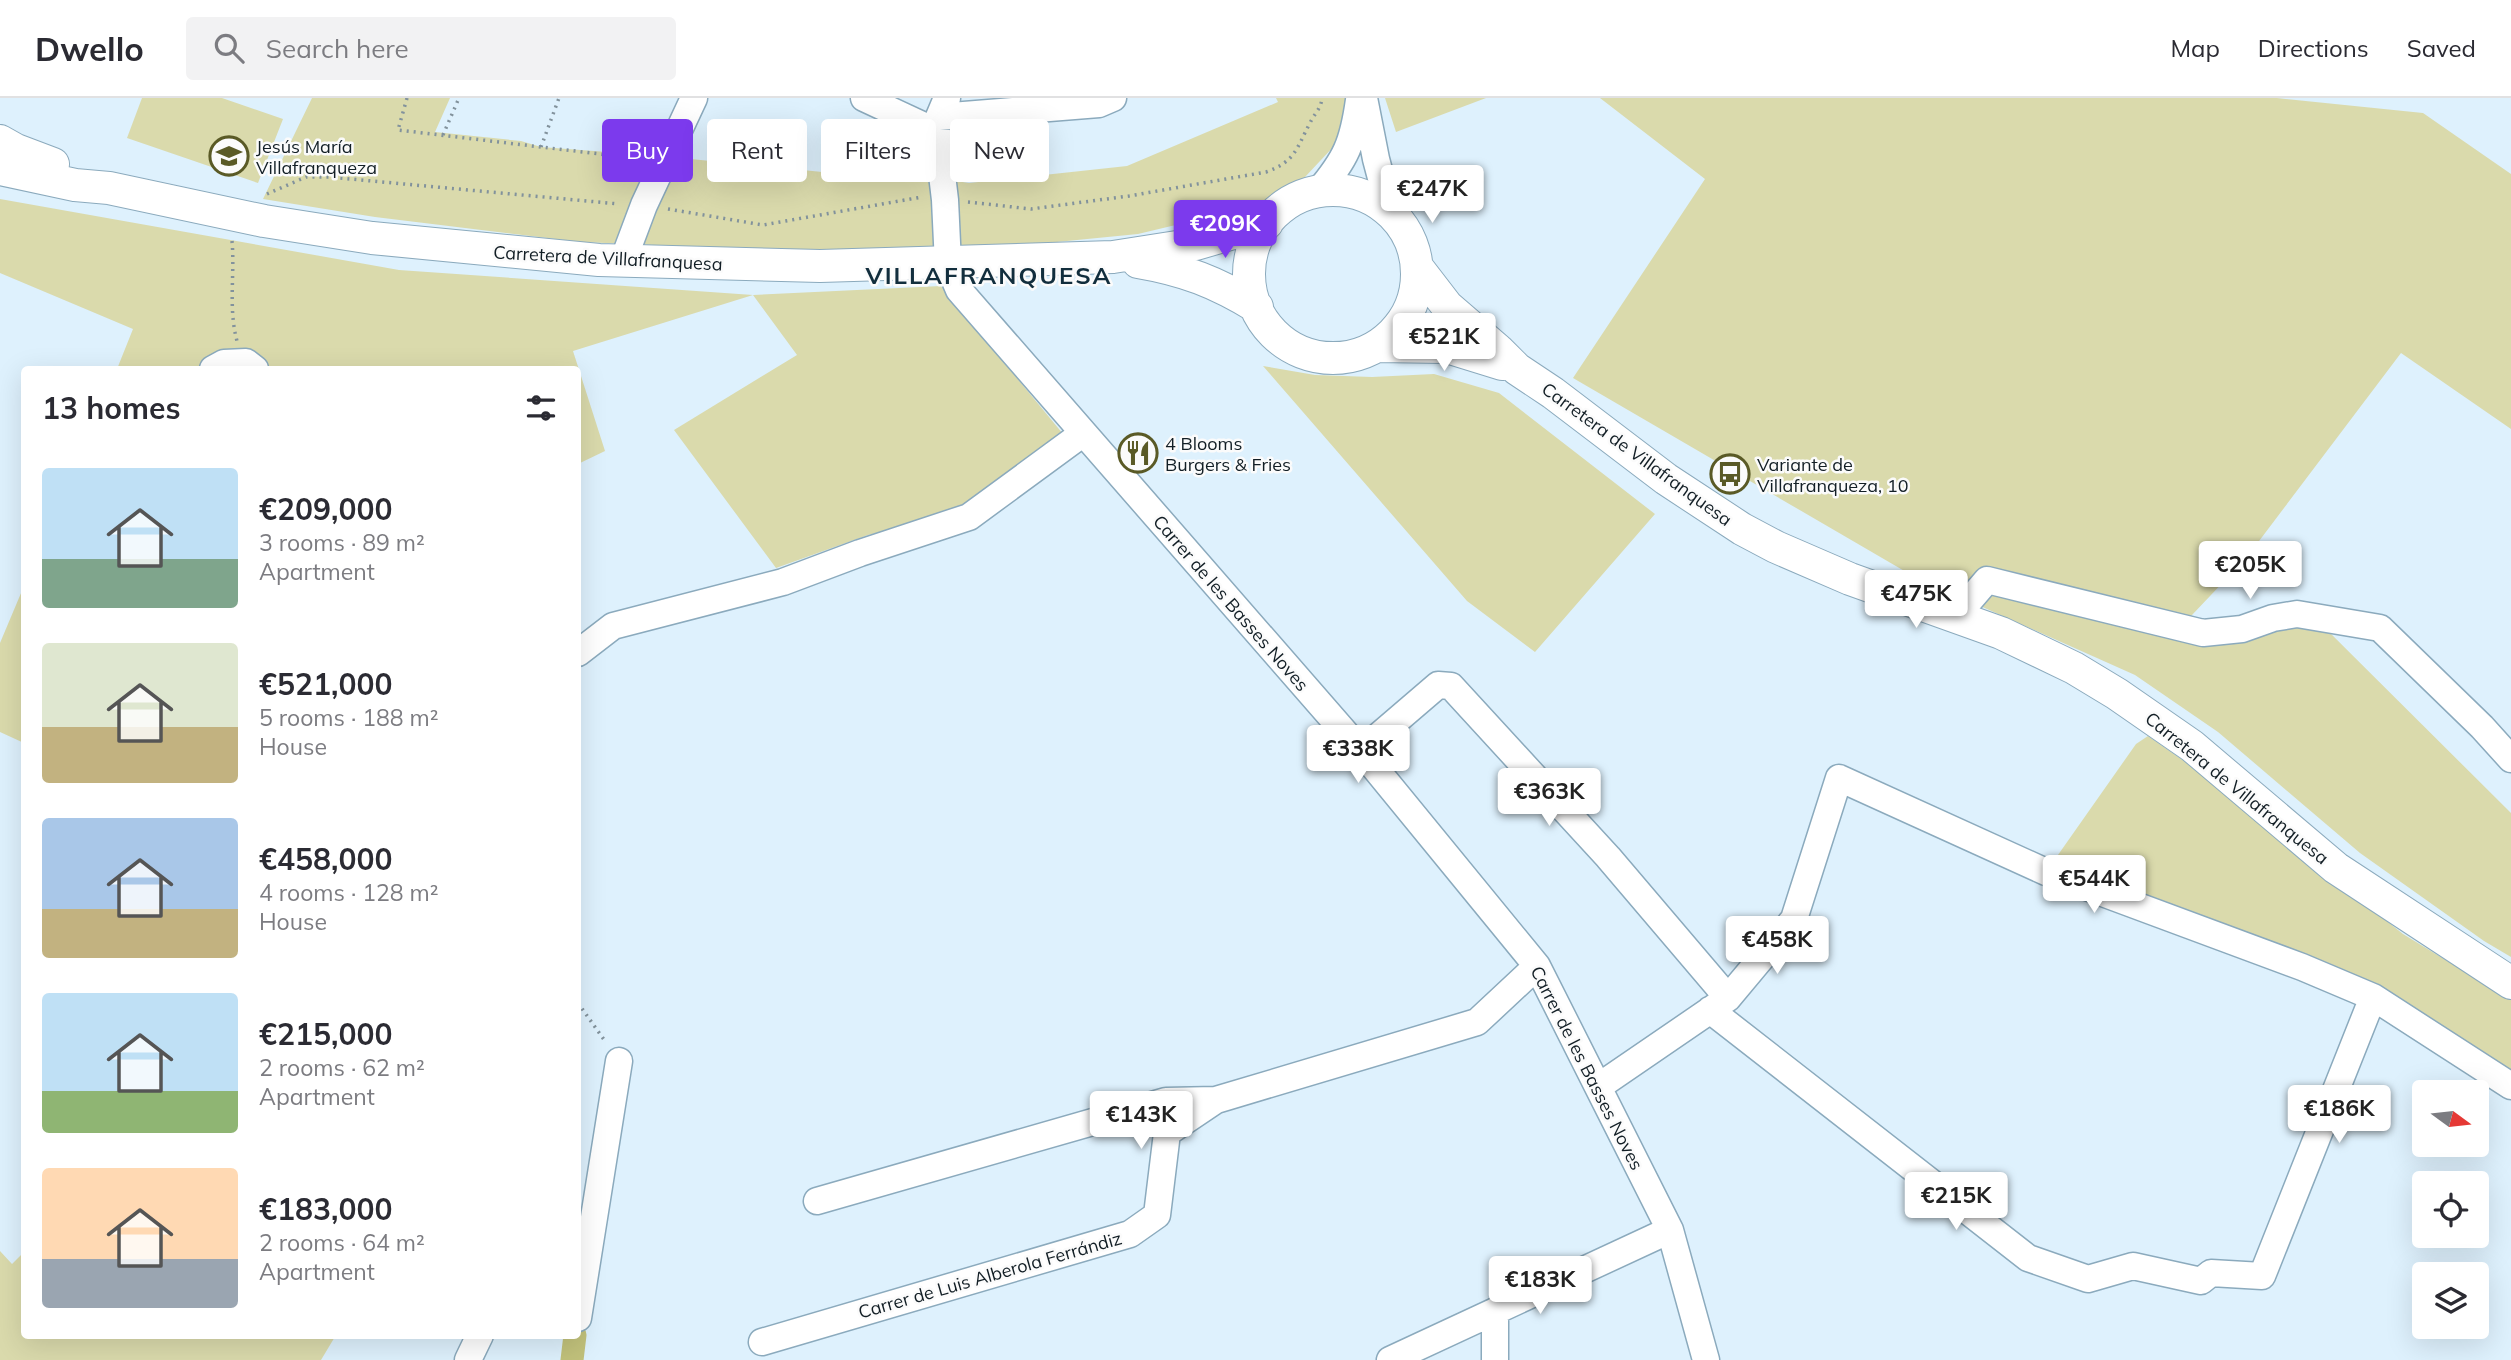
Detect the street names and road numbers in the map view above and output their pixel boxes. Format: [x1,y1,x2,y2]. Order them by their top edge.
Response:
street label: Carretera de Villafranquesa [493,241,723,275]
street label: Carretera de Villafranquesa [1537,377,1737,531]
street label: Carrer de les Basses Noves [1148,510,1314,696]
street label: Carretera de Villafranquesa [2141,707,2333,869]
street label: Carrer de les Basses Noves [1525,962,1649,1174]
street label: Carrer de Luis Alberola Ferrándiz [856,1226,1124,1324]

